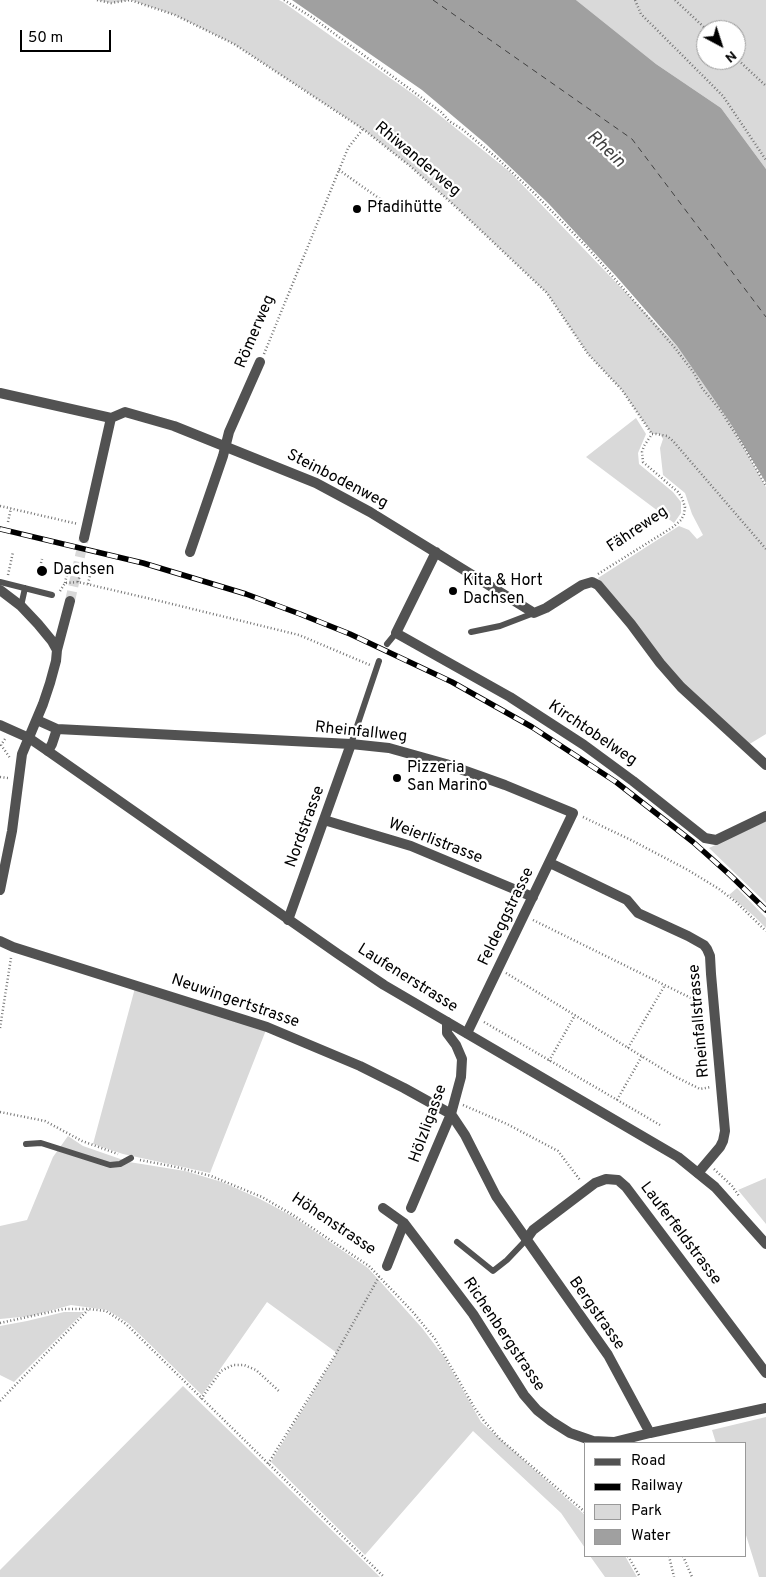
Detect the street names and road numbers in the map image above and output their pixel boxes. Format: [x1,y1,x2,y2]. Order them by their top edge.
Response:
street label: Rhiwanderweg [370,119,464,201]
street label: Römerweg [232,292,280,372]
street label: Steinbodenweg [283,446,391,514]
street label: Fähreweg [604,503,672,557]
street label: Kirchtobelweg [544,697,640,771]
street label: Rheinfallweg [314,719,408,747]
street label: Nordstrasse [282,784,330,870]
street label: Weierlistrasse [385,815,485,869]
street label: Feldeggstrasse [475,865,539,969]
street label: Laufenerstrasse [353,940,461,1018]
street label: Rheinfallstrasse [685,963,715,1079]
street label: Neuwingertstrasse [168,971,302,1033]
street label: Hölzligasse [406,1082,452,1166]
street label: Lauferfeldstrasse [635,1179,725,1289]
street label: Höhenstrasse [287,1190,379,1260]
street label: Richenbergstrasse [458,1274,548,1396]
street label: Bergstrasse [564,1274,628,1354]

